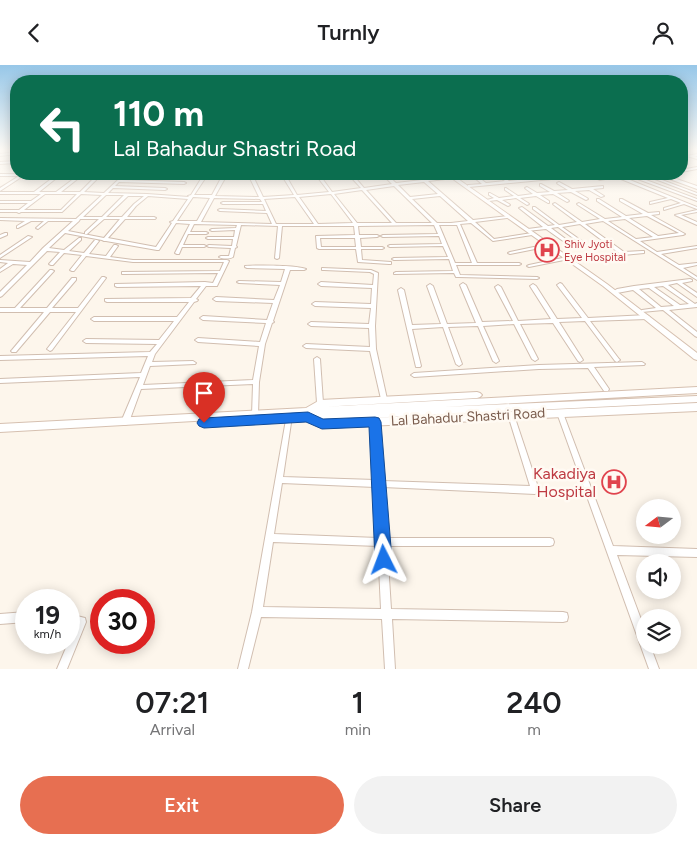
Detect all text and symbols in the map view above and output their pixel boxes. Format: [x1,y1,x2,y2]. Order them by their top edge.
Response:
icon: back [20,19,48,47]
text: Turnly [318,19,379,46]
icon: person [649,19,677,47]
text: 110 m [113,93,204,135]
icon: left [30,95,95,160]
text: Lal Bahadur Shastri Road [113,135,356,162]
hospital icon: Shiv Jyoti Eye Hospital [534,237,560,263]
place label: Shiv Jyoti Eye Hospital [564,238,626,264]
pin [183,372,225,423]
icon: arrive [190,379,218,407]
street label: Lal Bahadur Shastri Road [390,404,546,430]
place label: Kakadiya Hospital [533,464,596,501]
hospital icon: Kakadiya Hospital [601,469,627,495]
north arrow [636,499,681,544]
map controls [636,499,681,654]
position arrow [357,533,409,585]
button: sound [636,554,681,599]
speed limit sign: 30 [90,589,155,654]
text: 19 [35,600,60,630]
button: layers [636,609,681,654]
text: km/h [34,627,61,641]
text: 07:21 [135,684,209,721]
text: 1 [352,684,364,721]
text: 240 [506,684,562,721]
text: Arrival [150,720,195,739]
text: min [345,720,371,739]
text: m [527,720,541,739]
button: Exit [20,776,344,834]
button: Share [354,776,677,834]

